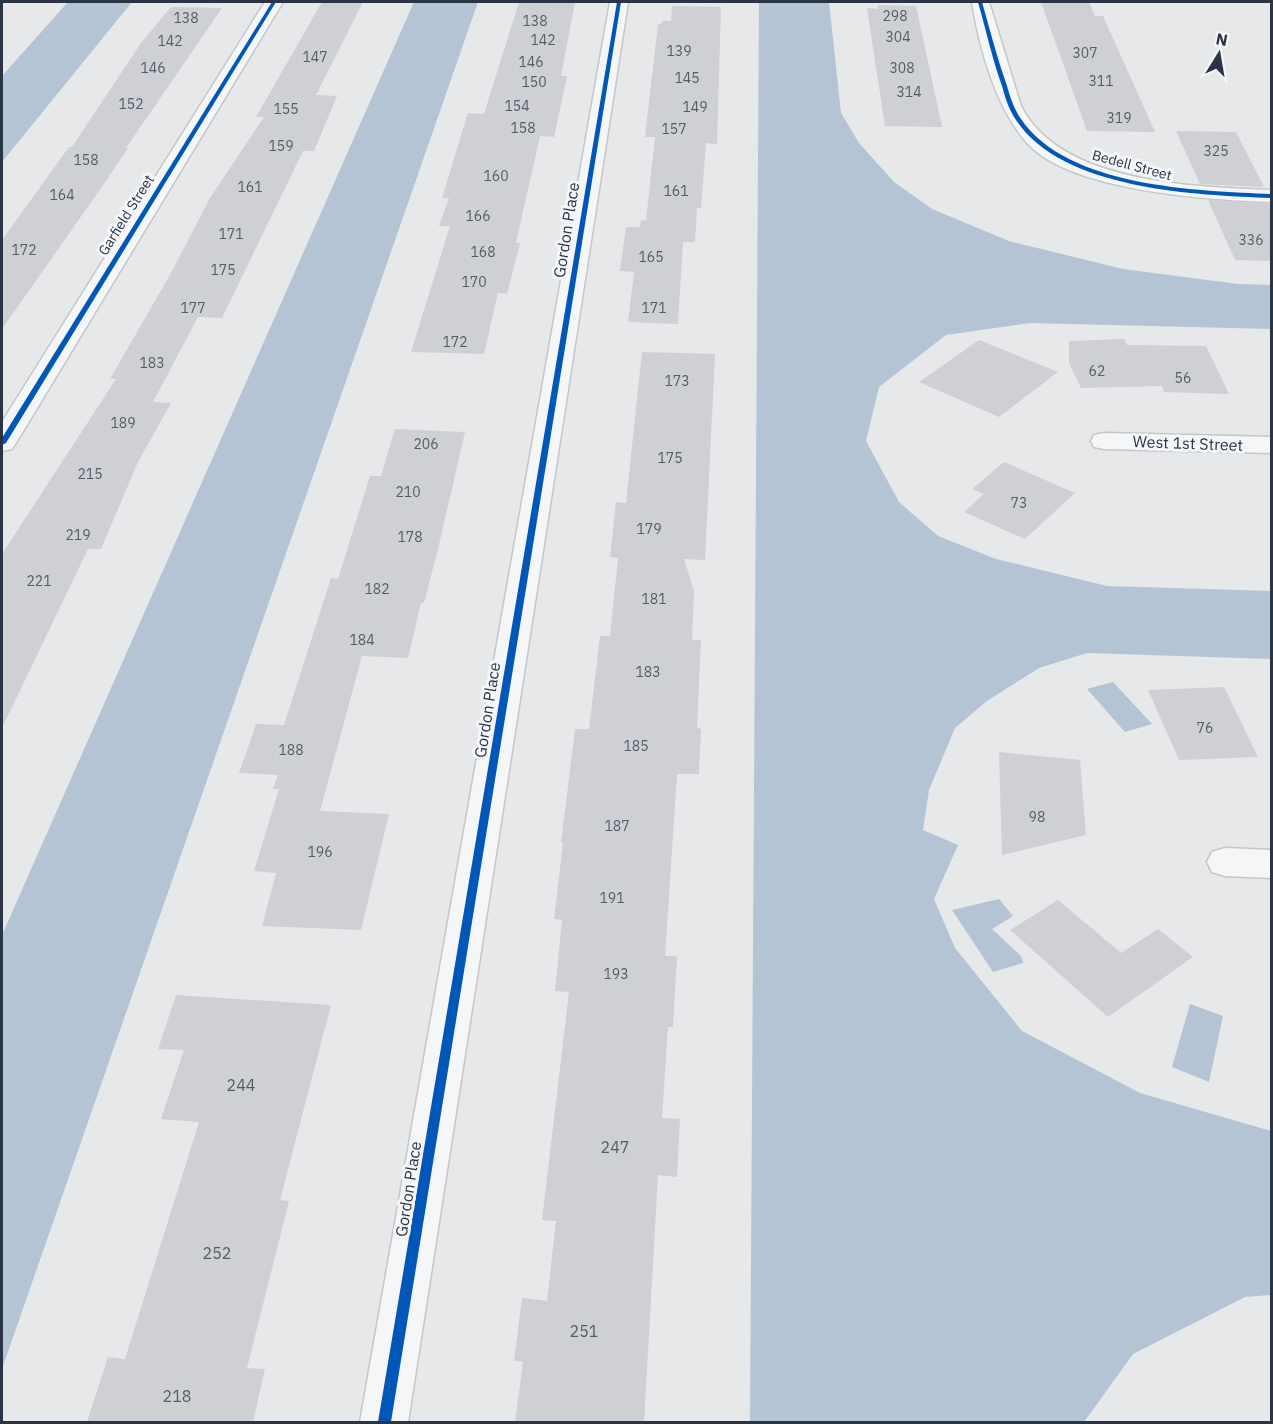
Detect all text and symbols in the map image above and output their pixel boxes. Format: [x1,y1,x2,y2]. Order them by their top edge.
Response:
house number: 298 [882,7,908,25]
house number: 138 [173,9,199,27]
house number: 138 [522,12,548,30]
north arrow [1189,24,1249,84]
house number: 304 [885,28,911,46]
text: N [1214,28,1229,50]
house number: 142 [530,31,556,49]
house number: 142 [157,32,183,50]
house number: 139 [666,42,692,60]
house number: 307 [1072,44,1098,62]
house number: 147 [302,48,328,66]
house number: 146 [518,53,544,71]
house number: 146 [140,59,166,77]
house number: 308 [889,59,915,77]
house number: 145 [674,69,700,87]
house number: 311 [1088,72,1114,90]
house number: 150 [521,73,547,91]
house number: 314 [896,83,922,101]
house number: 152 [118,95,144,113]
house number: 154 [504,97,530,115]
house number: 149 [682,98,708,116]
house number: 155 [273,100,299,118]
house number: 319 [1106,109,1132,127]
house number: 158 [510,119,536,137]
house number: 157 [661,120,687,138]
house number: 159 [268,137,294,155]
house number: 325 [1203,142,1229,160]
street label: Bedell Street [1090,146,1174,184]
house number: 158 [73,151,99,169]
house number: 160 [483,167,509,185]
street label: Garfield Street [94,171,158,259]
house number: 161 [237,178,263,196]
street label: Gordon Place [549,181,583,279]
house number: 161 [663,182,689,200]
house number: 164 [49,186,75,204]
house number: 166 [465,207,491,225]
house number: 171 [218,225,244,243]
house number: 336 [1238,231,1264,249]
house number: 172 [11,241,37,259]
house number: 168 [470,243,496,261]
house number: 165 [638,248,664,266]
house number: 175 [210,261,236,279]
house number: 170 [461,273,487,291]
house number: 177 [180,299,206,317]
house number: 171 [641,299,667,317]
house number: 172 [442,333,468,351]
house number: 183 [139,354,165,372]
house number: 62 [1089,362,1105,380]
house number: 56 [1175,369,1191,387]
house number: 173 [664,372,690,390]
house number: 189 [110,414,136,432]
street label: West 1st Street [1132,431,1244,455]
house number: 206 [413,435,439,453]
house number: 175 [657,449,683,467]
house number: 215 [77,465,103,483]
house number: 210 [395,483,421,501]
house number: 73 [1011,494,1027,512]
house number: 179 [636,520,662,538]
house number: 219 [65,526,91,544]
house number: 178 [397,528,423,546]
house number: 221 [26,572,52,590]
house number: 182 [364,580,390,598]
house number: 181 [641,590,667,608]
house number: 184 [349,631,375,649]
street label: Gordon Place [470,661,504,759]
house number: 183 [635,663,661,681]
house number: 76 [1197,719,1213,737]
house number: 185 [623,737,649,755]
house number: 188 [278,741,304,759]
house number: 98 [1029,808,1045,826]
house number: 187 [604,817,630,835]
house number: 196 [307,843,333,861]
house number: 191 [599,889,625,907]
house number: 193 [603,965,629,983]
house number: 244 [227,1075,255,1095]
house number: 247 [601,1137,629,1157]
street label: Gordon Place [391,1140,425,1238]
house number: 252 [203,1243,231,1263]
house number: 251 [570,1321,598,1341]
house number: 218 [163,1386,191,1406]

